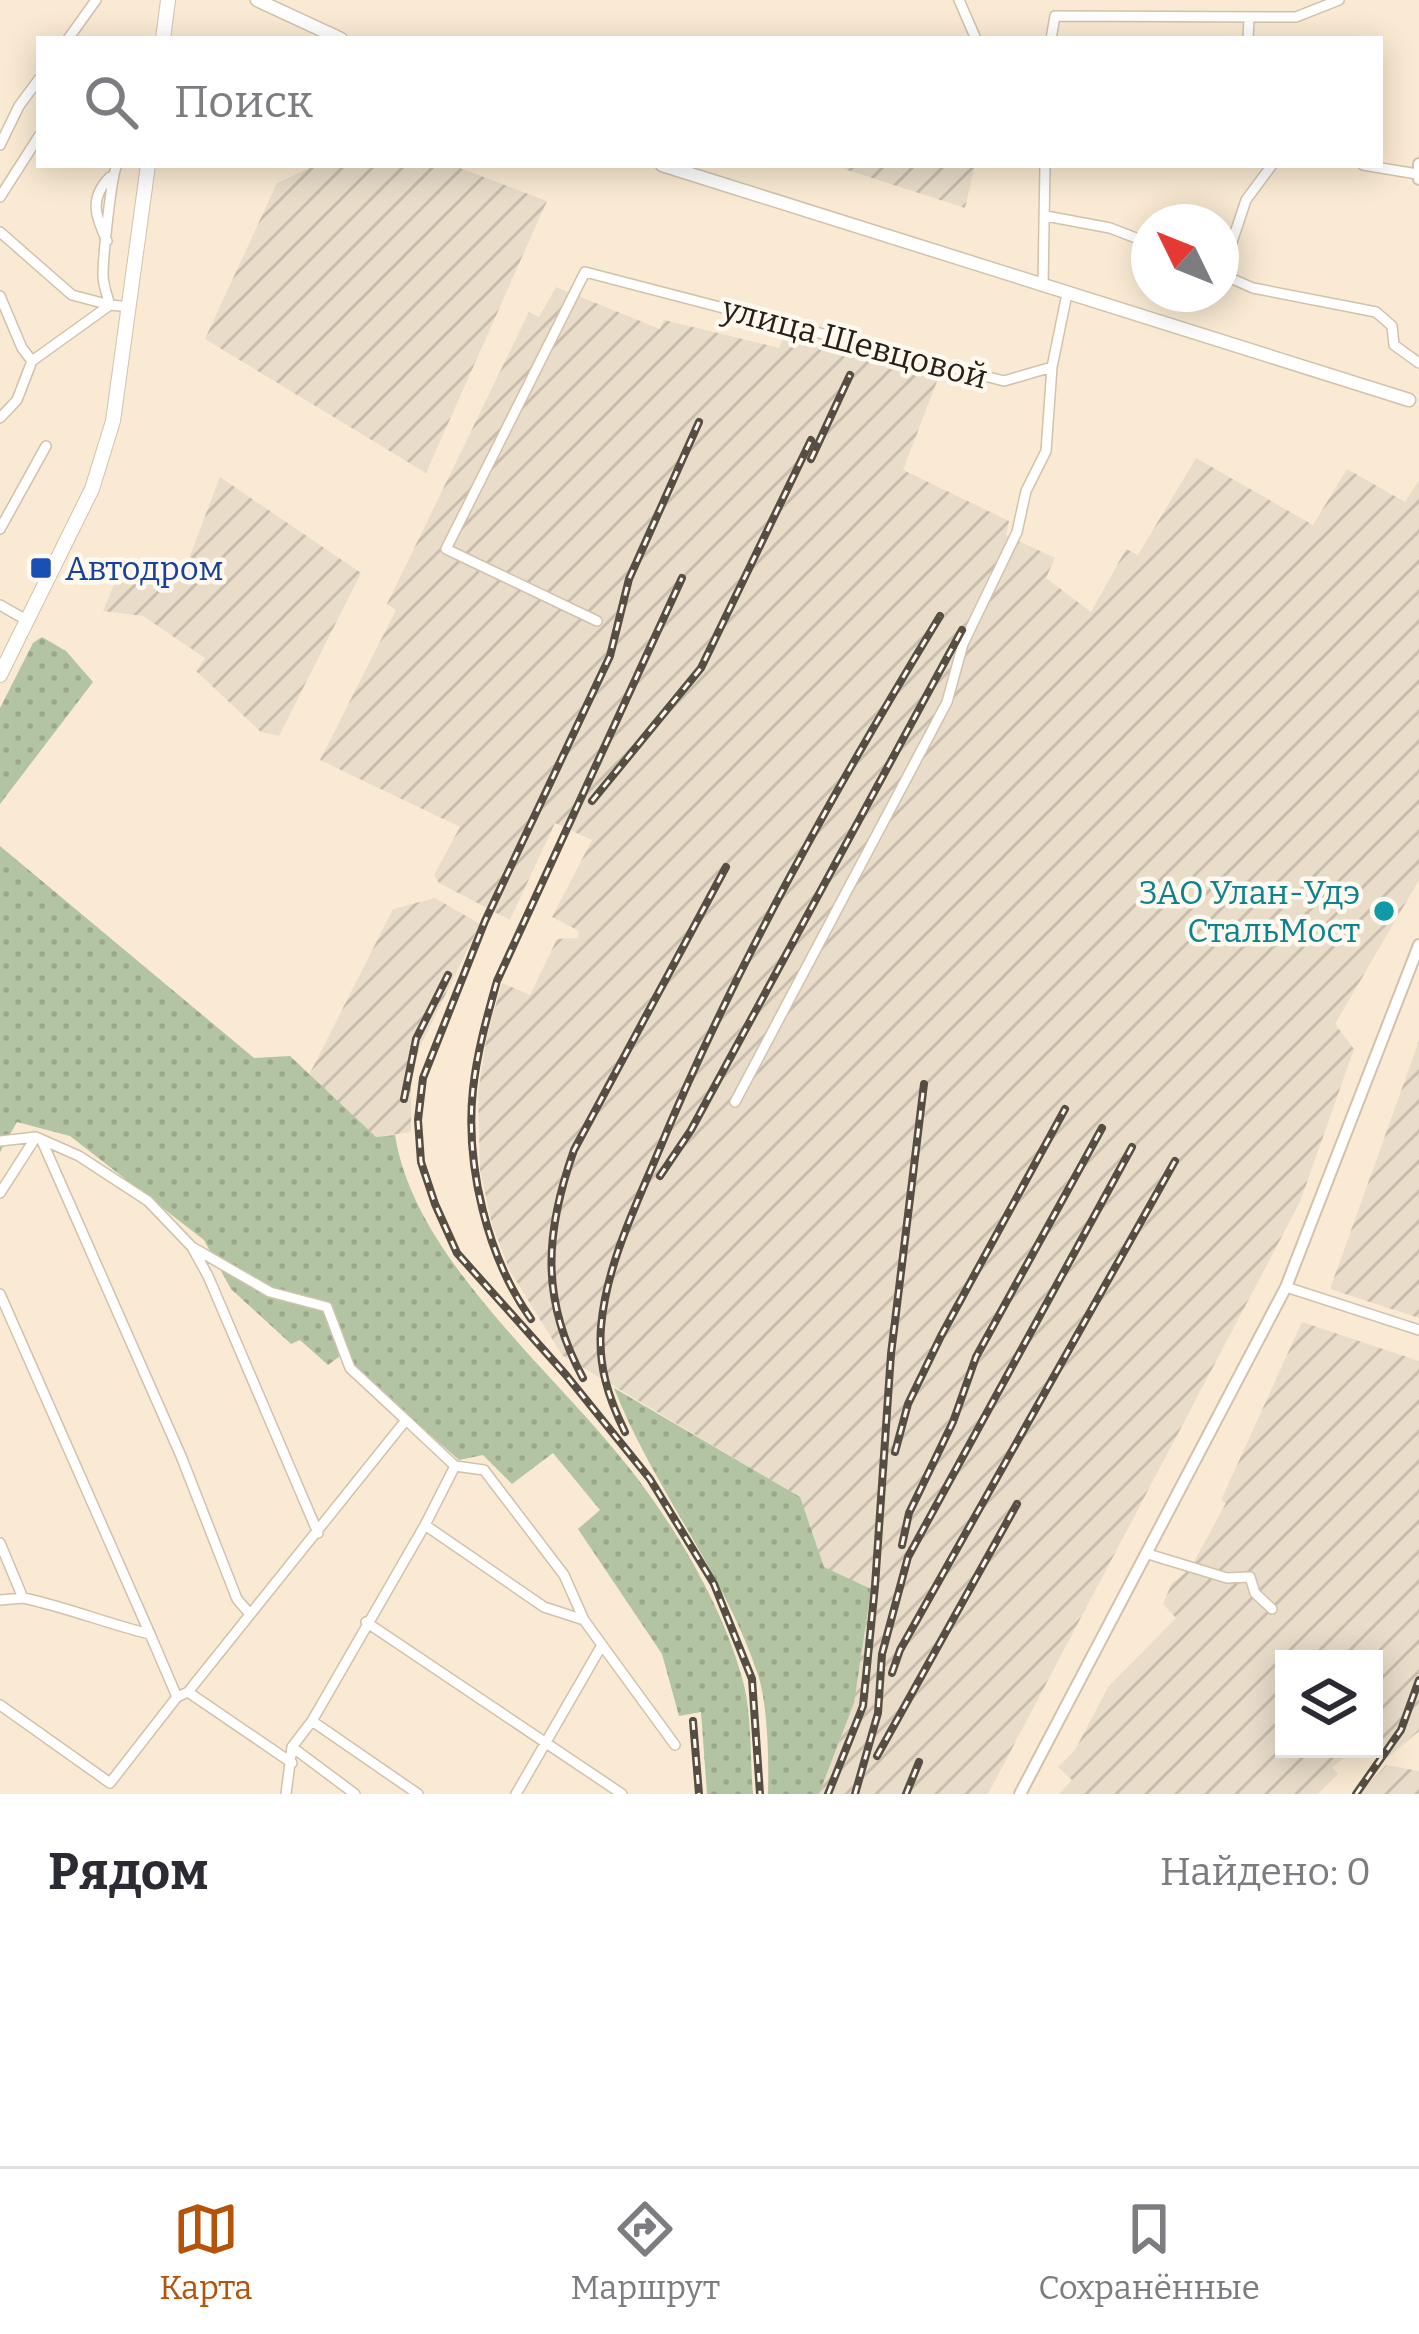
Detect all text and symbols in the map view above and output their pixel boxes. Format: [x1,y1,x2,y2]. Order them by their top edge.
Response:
search box [36,36,1383,168]
icon: search [78,69,144,135]
text: Поиск [174,75,313,129]
north arrow [1131,204,1239,312]
street label: улица Шевцовой [717,288,992,398]
place label: Автодром [65,549,223,589]
marker: Автодром [28,555,54,581]
place label: ЗАО Улан-Удэ СтальМост [1139,873,1360,951]
marker: ЗАО Улан-Удэ СтальМост [1371,898,1397,924]
map controls [1275,1650,1383,1758]
button: layers [1275,1650,1383,1758]
text: Рядом [48,1841,208,1903]
text: Найдено: 0 [1160,1849,1371,1895]
tab: Карта [159,2196,252,2308]
tab: Маршрут [571,2196,720,2308]
tab: Сохранённые [1038,2196,1260,2308]

